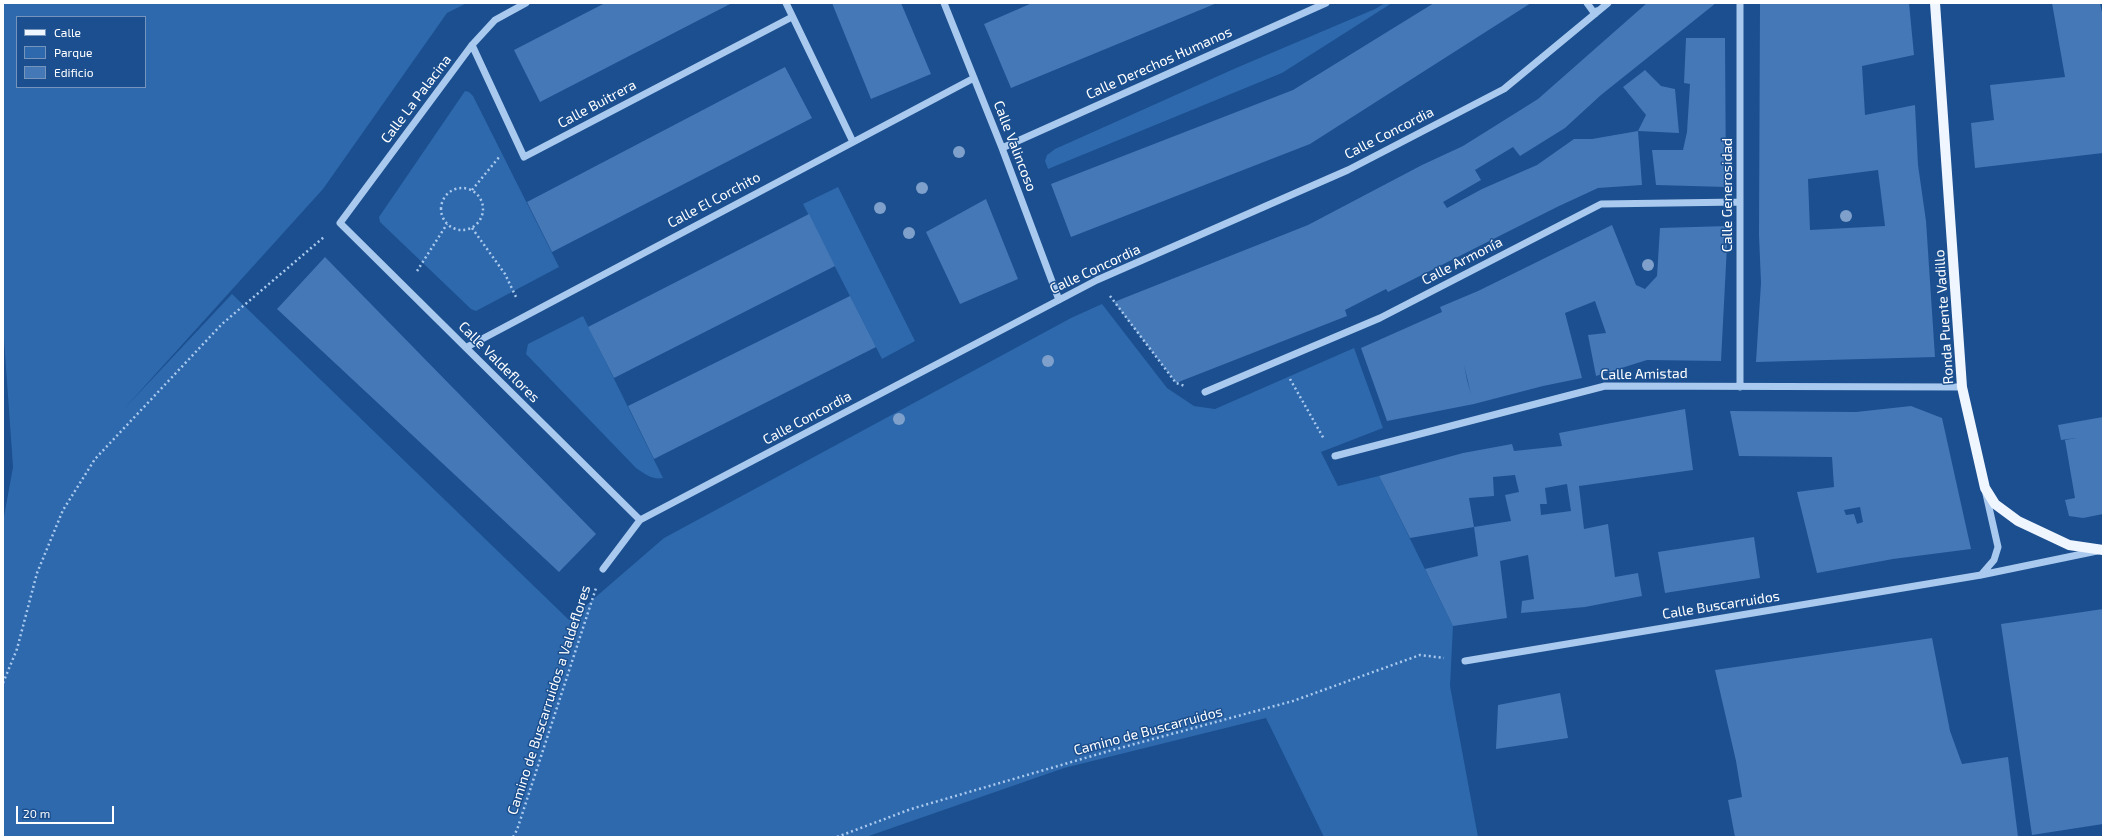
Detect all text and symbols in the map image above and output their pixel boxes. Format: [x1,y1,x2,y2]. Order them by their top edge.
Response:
legend [16,16,146,88]
street label: Calle Derechos Humanos [1083,23,1235,103]
text: Calle [54,25,81,39]
text: Parque [54,45,92,59]
street label: Calle La Palacina [377,51,455,147]
text: Edificio [54,65,94,79]
street label: Calle Buitrera [555,76,639,132]
street label: Calle Valincoso [990,98,1040,194]
street label: Calle Concordia [1342,103,1436,163]
street label: Calle Generosidad [1719,138,1735,252]
street label: Calle El Corchito [665,168,763,232]
street label: Calle Armonía [1419,233,1505,289]
street label: Calle Concordia [1047,241,1143,297]
street label: Ronda Puente Vadillo [1931,249,1957,385]
street label: Calle Valdeflores [455,318,543,406]
street label: Calle Amistad [1600,365,1688,383]
street label: Calle Concordia [760,388,854,448]
street label: Camino de Buscarruidos a Valdeflores [504,583,594,817]
street label: Calle Buscarruidos [1661,587,1781,623]
street label: Camino de Buscarruidos [1072,703,1224,759]
scale bar [18,798,116,824]
text: 20 m [23,806,50,820]

